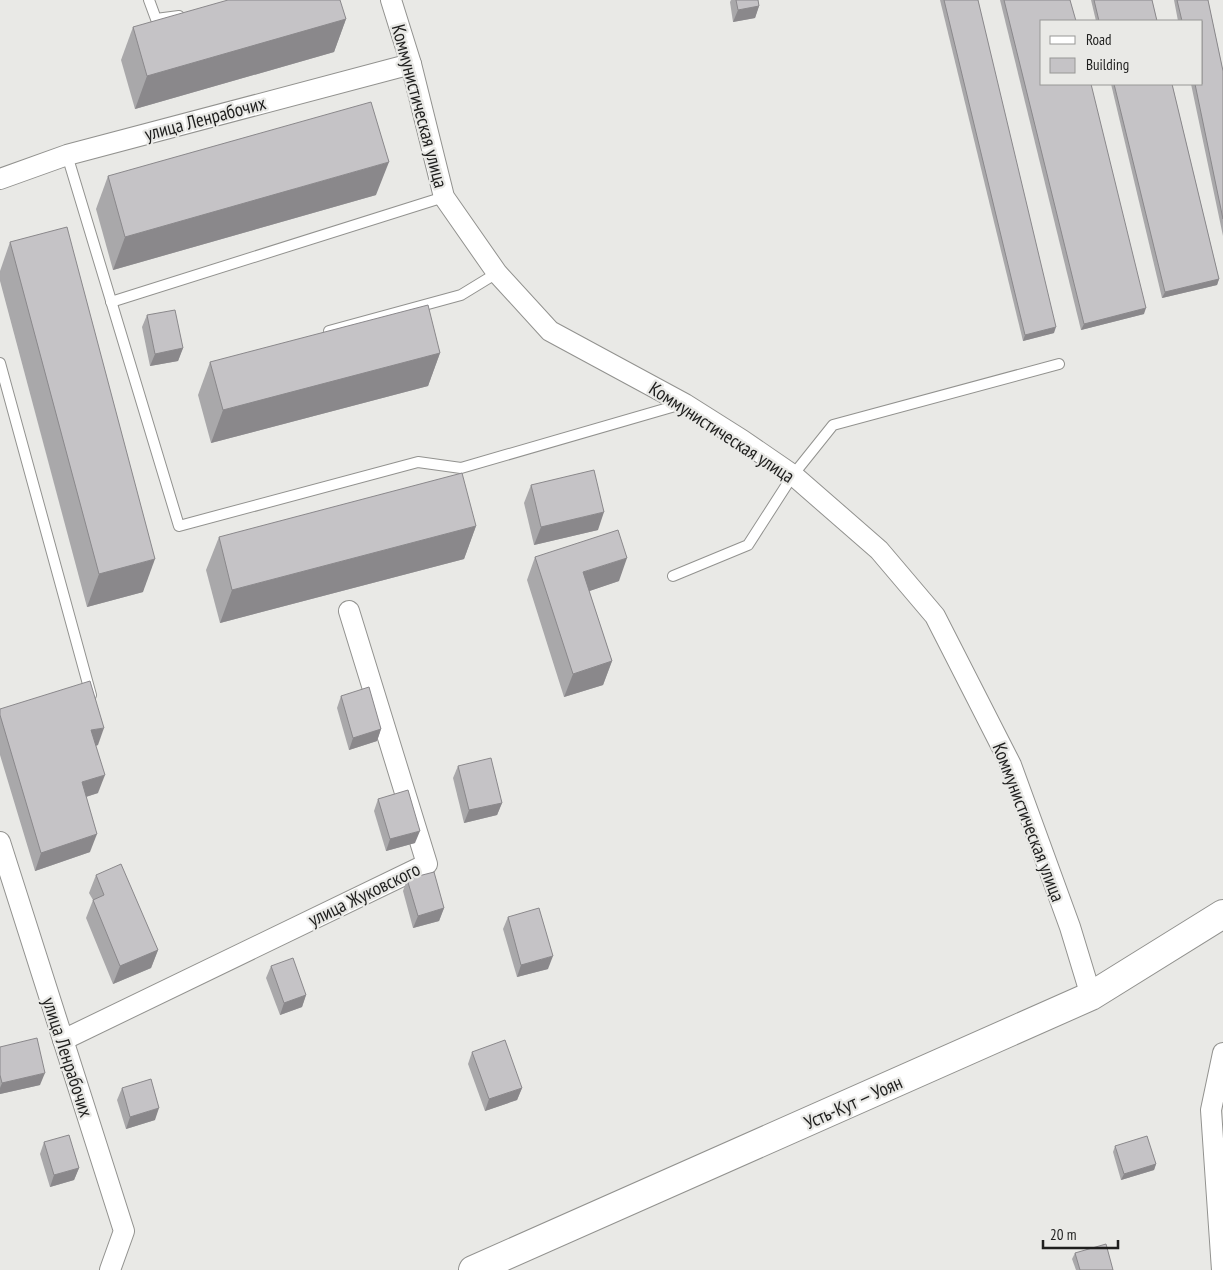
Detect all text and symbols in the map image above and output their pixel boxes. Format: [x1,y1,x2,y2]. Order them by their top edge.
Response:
legend [1040,20,1203,85]
street label: Коммунистическая улица [387,22,453,190]
text: Road [1086,30,1112,49]
text: Building [1086,55,1129,74]
street label: улица Ленрабочих [142,90,268,146]
street label: Коммунистическая улица [645,376,799,488]
street label: Коммунистическая улица [988,739,1070,905]
street label: улица Жуковского [304,857,424,931]
street label: улица Ленрабочих [37,994,99,1120]
street label: Усть-Кут — Уоян [800,1070,906,1134]
scale bar [1043,1218,1118,1250]
text: 20 m [1050,1225,1076,1244]

